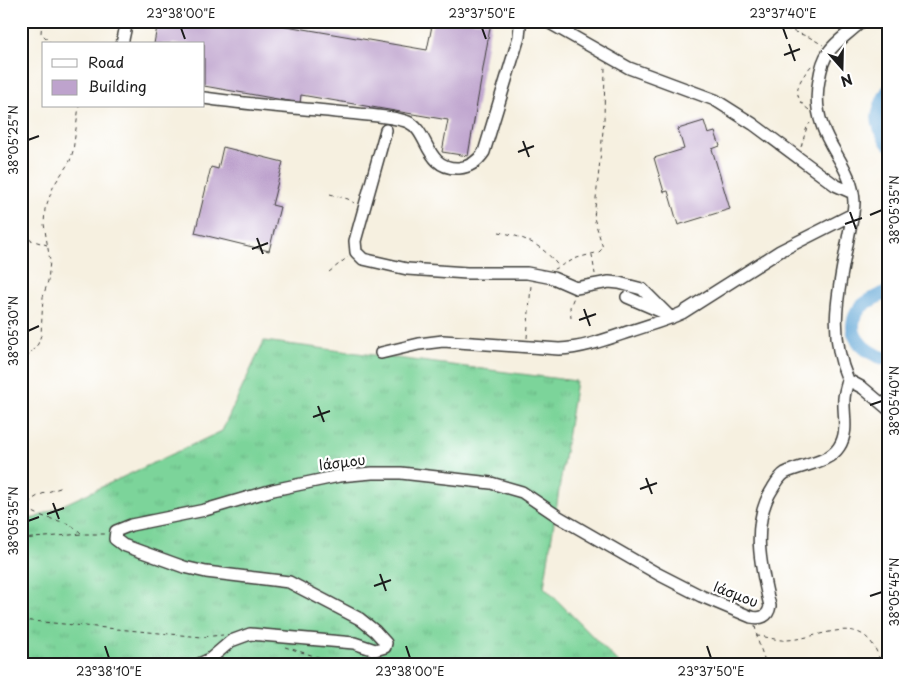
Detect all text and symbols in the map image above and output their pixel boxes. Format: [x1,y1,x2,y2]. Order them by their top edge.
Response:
text: 23°38'00"E [146,4,216,22]
text: 23°37'50"E [449,4,515,22]
text: 23°37'40"E [749,4,817,22]
legend [42,42,205,108]
north arrow [816,42,866,92]
text: Road [88,50,124,73]
text: N [838,69,855,92]
text: Building [88,74,147,97]
text: 38°05'25"N [4,105,22,175]
text: 38°05'35"N [885,175,903,245]
text: 38°05'30"N [4,296,22,366]
text: 38°05'40"N [885,366,903,436]
street label: Ιάσμου [318,449,366,475]
text: 38°05'35"N [4,486,22,556]
text: 38°05'45"N [885,558,903,626]
street label: Ιάσμου [710,576,762,612]
text: 23°38'10"E [76,662,142,680]
text: 23°38'00"E [375,662,445,680]
text: 23°37'50"E [678,662,744,680]

